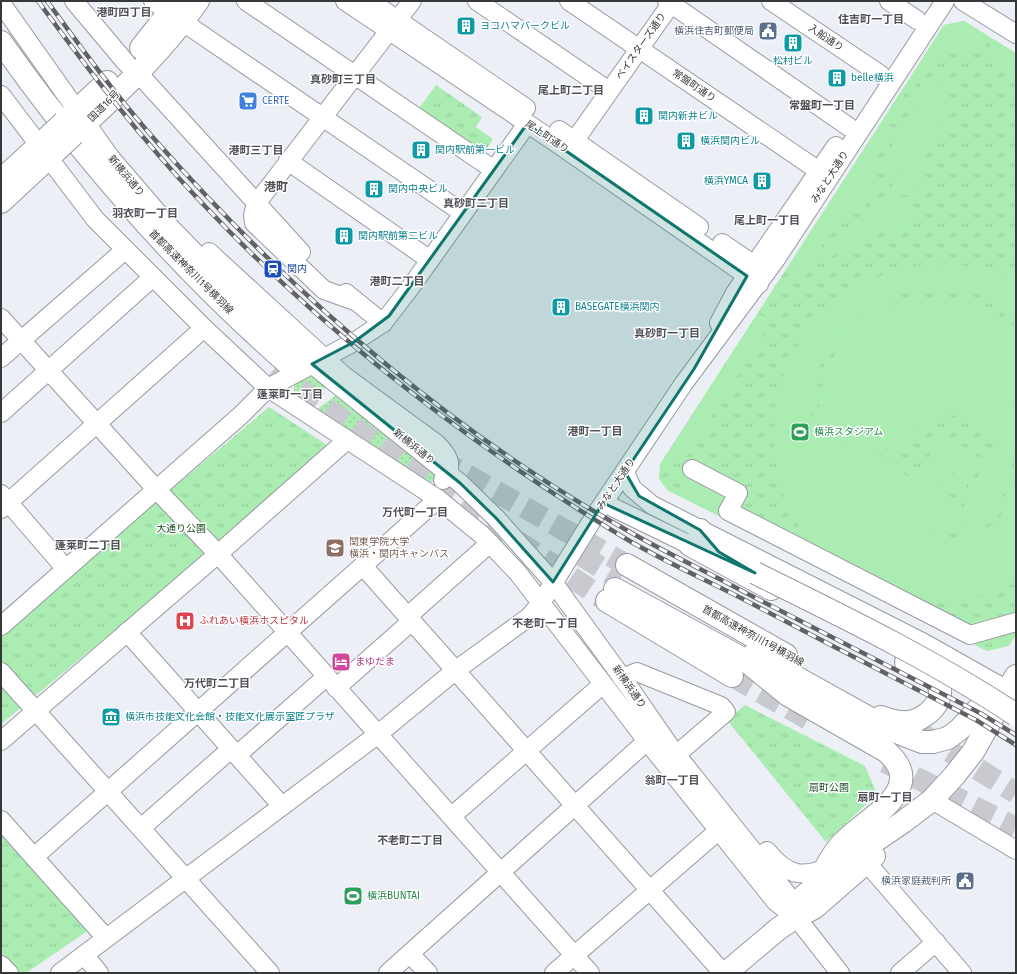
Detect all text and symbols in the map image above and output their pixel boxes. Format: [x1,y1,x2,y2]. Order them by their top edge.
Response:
district label: 港町四丁目 [97,6,152,19]
street label: ベイスターズ通り [613,10,669,82]
district label: 住吉町一丁目 [838,13,904,26]
building icon: ヨコハマパークビル [455,15,477,37]
place label: ヨコハマパークビル [480,20,570,32]
public building icon: 横浜住吉町郵便局 [757,20,779,42]
street label: 入船通り [806,22,846,54]
place label: 横浜住吉町郵便局 [674,25,754,37]
building icon: 松村ビル [782,32,804,54]
place label: 松村ビル [773,55,813,67]
street label: 常盤町通り [670,67,718,105]
building icon: belle横浜 [826,67,848,89]
place label: belle横浜 [851,72,894,84]
district label: 真砂町三丁目 [310,73,376,86]
district label: 尾上町二丁目 [538,84,604,97]
street label: 国道16号 [86,88,122,124]
supermarket icon: CERTE [237,90,259,112]
place label: CERTE [262,95,289,107]
district label: 常盤町一丁目 [789,99,855,112]
building icon: 関内新井ビル [633,105,655,127]
place label: 関内新井ビル [658,110,718,122]
street label: 尾上町通り [523,118,571,156]
building icon: 横浜関内ビル [675,130,697,152]
place label: 横浜関内ビル [700,135,760,147]
building icon: 関内駅前第一ビル [410,139,432,161]
district label: 港町三丁目 [229,144,284,157]
place label: 関内駅前第一ビル [435,144,515,156]
street label: みなと大通り [809,149,851,205]
street label: 新横浜通り [105,153,147,199]
building icon: 横浜YMCA [751,170,773,192]
place label: 横浜YMCA [704,175,748,187]
building icon: 関内中央ビル [363,178,385,200]
district label: 港町 [264,180,288,194]
place label: 関内中央ビル [388,183,448,195]
district label: 真砂町二丁目 [443,197,509,210]
district label: 羽衣町一丁目 [112,207,178,220]
district label: 尾上町一丁目 [734,214,800,227]
building icon: 関内駅前第二ビル [333,225,355,247]
street label: 首都高速神奈川1号横羽線 [146,227,236,317]
place label: 関内駅前第二ビル [358,230,438,242]
station icon: 関内 [262,258,284,280]
place label: 関内 [287,263,307,275]
district label: 港町二丁目 [370,275,425,288]
building icon: BASEGATE横浜関内 [550,296,572,318]
place label: BASEGATE横浜関内 [575,301,660,313]
district label: 真砂町一丁目 [634,327,700,340]
district label: 蓬莱町一丁目 [257,388,323,401]
sports icon: 横浜スタジアム [789,421,811,443]
district label: 港町一丁目 [568,425,623,438]
place label: 横浜スタジアム [814,426,883,438]
street label: 新横浜通り [391,427,437,467]
street label: みなと大通り [594,456,638,512]
district label: 万代町一丁目 [382,506,448,519]
park label: 大通り公園 [156,523,206,535]
place label: 関東学院大学 横浜・関内キャンパス [349,536,449,560]
school or university icon: 関東学院大学 横浜・関内キャンパス [324,537,346,559]
district label: 蓬莱町二丁目 [55,539,121,552]
street label: 首都高速神奈川1号横羽線 [700,603,806,669]
hospital icon: ふれあい横浜ホスピタル [174,610,196,632]
place label: ふれあい横浜ホスピタル [199,615,309,627]
district label: 不老町一丁目 [512,617,578,630]
hotel icon: まゆだま [330,651,352,673]
place label: まゆだま [355,656,395,668]
street label: 新横浜通り [610,663,648,711]
district label: 万代町二丁目 [184,677,250,690]
museum icon: 横浜市技能文化会館・技能文化展示室匠プラザ [100,706,122,728]
place label: 横浜市技能文化会館・技能文化展示室匠プラザ [125,711,335,723]
district label: 翁町一丁目 [645,774,700,787]
park label: 扇町公園 [809,782,849,794]
district label: 扇町一丁目 [858,791,913,804]
district label: 不老町二丁目 [377,834,443,847]
public building icon: 横浜家庭裁判所 [954,870,976,892]
place label: 横浜家庭裁判所 [881,875,951,887]
sports icon: 横浜BUNTAI [342,885,364,907]
place label: 横浜BUNTAI [367,890,420,902]

